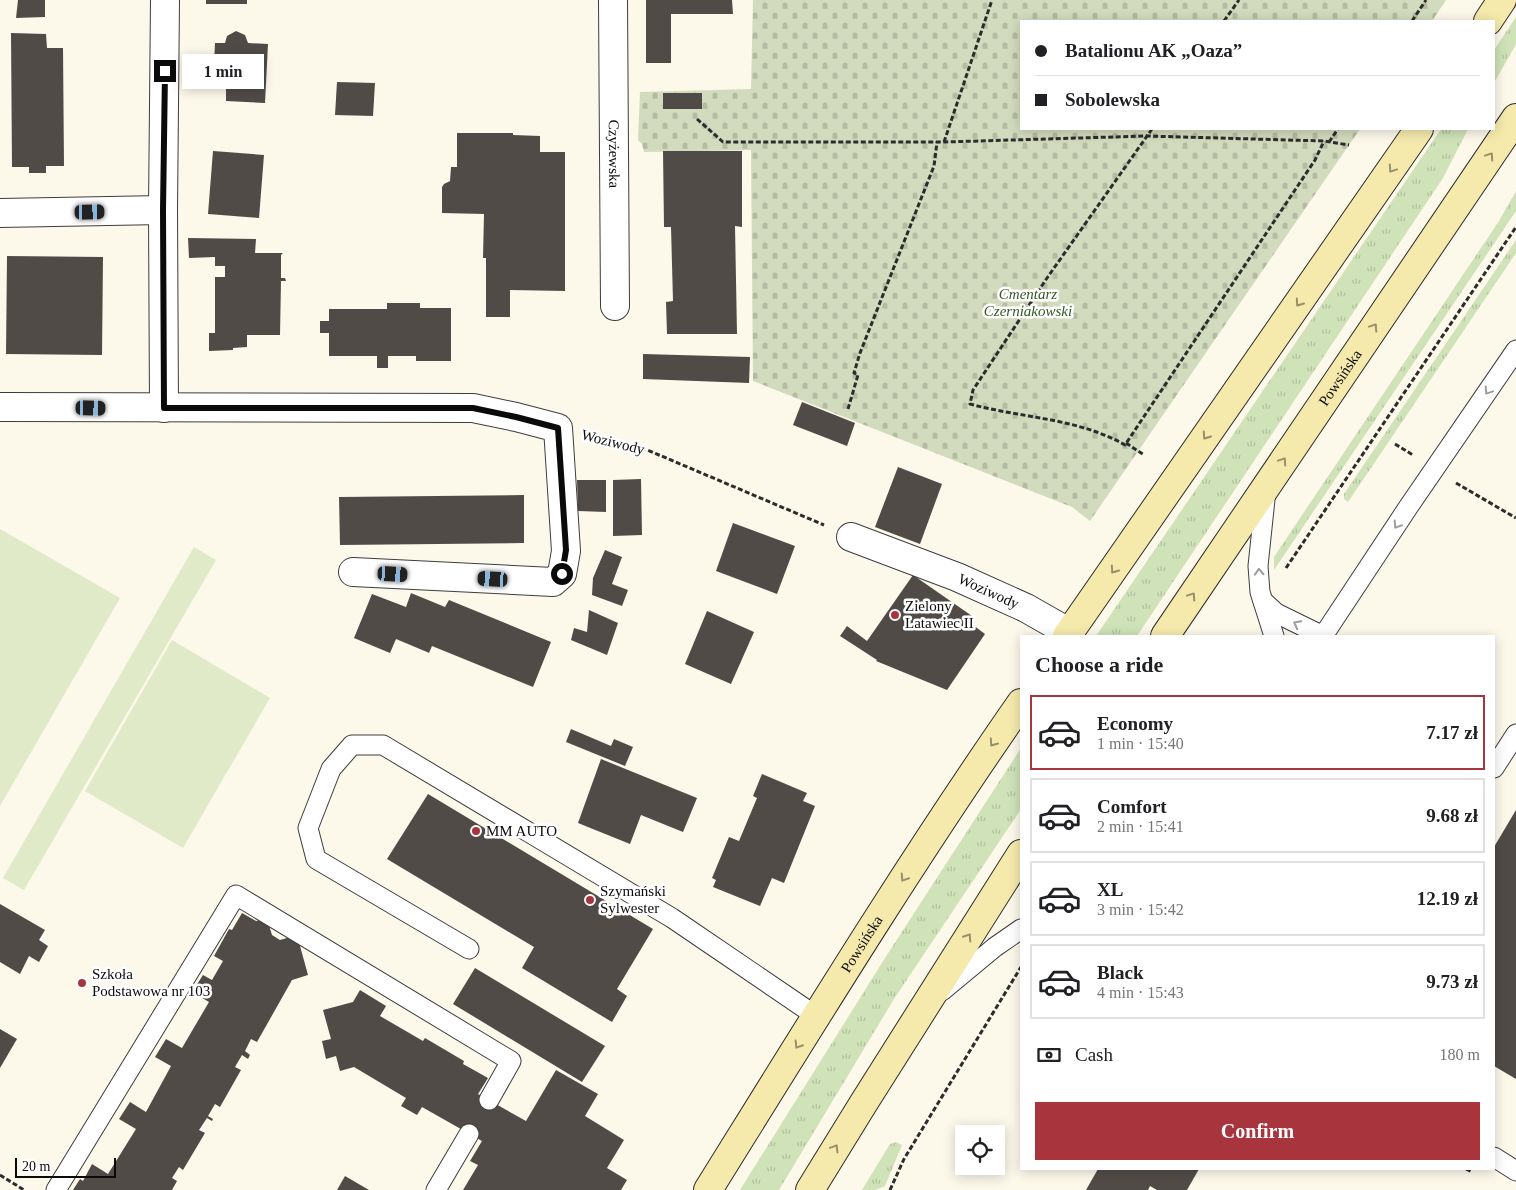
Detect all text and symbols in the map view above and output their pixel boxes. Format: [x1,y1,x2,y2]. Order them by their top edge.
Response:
text: Batalionu AK „Oaza” [1065,40,1242,61]
callout: 1 min [182,54,265,88]
route end [154,60,176,82]
text: 1 min [204,63,242,80]
text: Sobolewska [1065,89,1160,110]
street label: Czyżewska [606,120,622,189]
one-way arrow [1484,153,1494,162]
one-way arrow [1389,163,1398,173]
car [74,204,105,220]
park label: Cmentarz Czerniakowski [984,286,1072,319]
one-way arrow [1296,297,1305,306]
one-way arrow [1368,323,1377,333]
street label: Powsińska [1315,346,1365,409]
one-way arrow [1485,385,1494,394]
car [75,400,106,416]
street label: Woziwody [580,426,647,458]
one-way arrow [1203,430,1212,440]
one-way arrow [1277,457,1286,467]
one-way arrow [1394,519,1403,529]
route start [551,563,573,585]
one-way arrow [1111,564,1120,573]
car [377,566,408,582]
one-way arrow [1254,568,1264,576]
car [477,571,508,587]
street label: Woziwody [956,571,1022,612]
one-way arrow [1186,592,1195,601]
place label: Zielony Latawiec II [905,598,974,631]
marker: Zielony Latawiec II [889,609,901,621]
one-way arrow [1293,620,1302,630]
text: Choose a ride [1035,652,1163,677]
icon: car [1037,710,1082,755]
text: Economy [1097,713,1173,734]
text: 7.17 zł [1426,722,1478,743]
text: 1 min · 15:40 [1097,735,1184,752]
one-way arrow [990,737,999,747]
icon: car [1037,793,1082,838]
text: Comfort [1097,796,1167,817]
text: 9.68 zł [1426,805,1478,826]
text: 2 min · 15:41 [1097,818,1184,835]
place label: MM AUTO [486,823,557,839]
marker: MM AUTO [470,825,482,837]
one-way arrow [901,873,910,882]
icon: car [1037,876,1082,921]
text: XL [1097,879,1123,900]
place label: Szymański Sylwester [600,883,666,916]
text: 12.19 zł [1417,888,1478,909]
marker: Szymański Sylwester [584,894,596,906]
text: 3 min · 15:42 [1097,901,1184,918]
street label: Powsińska [838,912,886,975]
one-way arrow [962,933,972,942]
icon: car [1037,959,1082,1004]
text: Black [1097,962,1143,983]
place label: Szkoła Podstawowa nr 103 [92,966,210,999]
text: 9.73 zł [1426,971,1478,992]
marker: Szkoła Podstawowa nr 103 [76,977,88,989]
text: 4 min · 15:43 [1097,984,1184,1001]
one-way arrow [794,1039,804,1048]
icon: cash [1035,1041,1063,1069]
text: Cash [1075,1044,1113,1065]
text: 180 m [1440,1046,1480,1063]
button: Confirm [1035,1102,1480,1160]
map controls [955,1125,1005,1175]
button: locate [955,1125,1005,1175]
one-way arrow [829,1145,839,1154]
scale bar [15,1155,116,1178]
text: 20 m [22,1159,50,1174]

